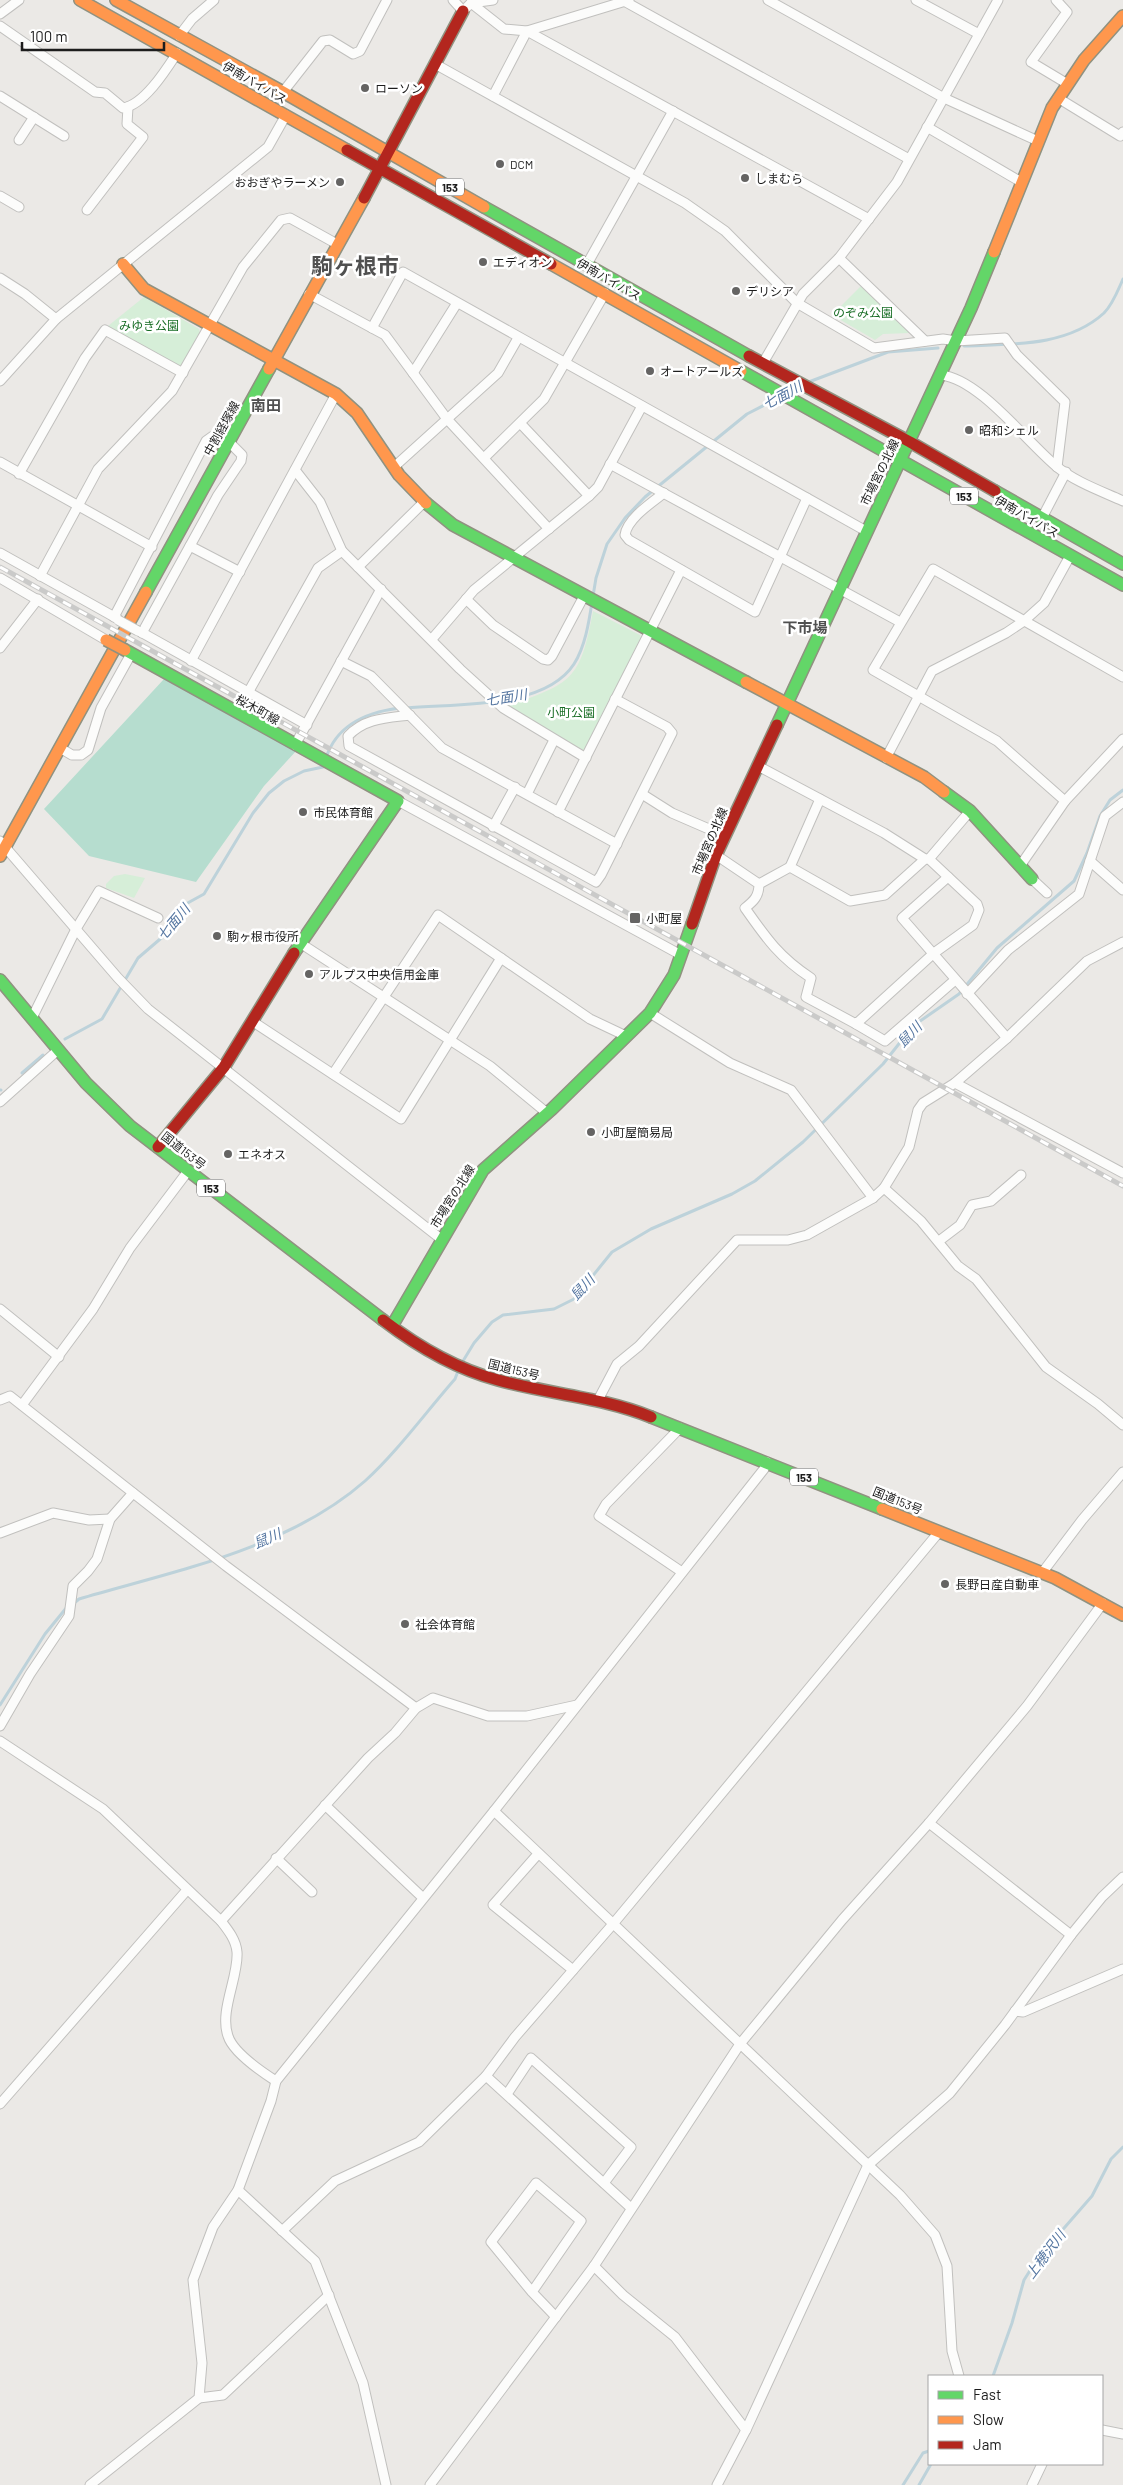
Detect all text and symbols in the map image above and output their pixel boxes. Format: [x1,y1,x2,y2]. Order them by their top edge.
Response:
scale bar [22,20,165,52]
text: 100 m [30,27,68,45]
street label: 伊南バイパス [220,58,290,106]
place label: ローソン [375,81,423,95]
marker: ローソン [359,82,371,94]
place label: DCM [510,157,533,171]
marker: DCM [494,158,506,170]
place label: しまむら [755,171,803,185]
marker: しまむら [739,172,751,184]
place label: おおぎやラーメン [234,175,330,189]
marker: おおぎやラーメン [334,176,346,188]
road number: 153 [436,178,464,196]
district label: 駒ヶ根市 [311,252,399,278]
place label: エディオン [493,255,552,269]
street label: 伊南バイパス [574,255,644,303]
marker: エディオン [477,256,489,268]
place label: デリシア [746,284,794,298]
marker: デリシア [730,285,742,297]
park label: のぞみ公園 [833,305,893,319]
park label: みゆき公園 [119,318,179,332]
place label: オートアールズ [660,364,743,378]
marker: オートアールズ [644,365,656,377]
water label: 七面川 [759,377,806,412]
district label: 南田 [251,396,281,414]
street label: 中割経塚線 [200,398,242,458]
place label: 昭和シェル [979,423,1039,437]
marker: 昭和シェル [963,424,975,436]
street label: 市場宮の北線 [857,437,901,507]
road number: 153 [950,488,978,504]
street label: 伊南バイパス [992,492,1062,540]
district label: 下市場 [782,618,828,636]
water label: 七面川 [484,685,530,709]
street label: 桜木町線 [234,691,282,727]
park label: 小町公園 [547,705,595,719]
place label: 市民体育館 [313,805,373,819]
street label: 市場宮の北線 [688,805,730,877]
marker: 市民体育館 [297,806,309,818]
water label: 七面川 [153,899,194,944]
marker: 小町屋 [628,911,642,925]
place label: 小町屋 [646,911,682,925]
place label: 駒ヶ根市役所 [227,929,299,943]
marker: 駒ヶ根市役所 [211,930,223,942]
place label: アルプス中央信用金庫 [319,967,439,981]
marker: アルプス中央信用金庫 [303,968,315,980]
water label: 鼠川 [893,1017,926,1050]
place label: 小町屋簡易局 [601,1125,673,1139]
marker: 小町屋簡易局 [585,1126,597,1138]
street label: 国道153号 [159,1128,209,1172]
place label: エネオス [238,1147,286,1161]
marker: エネオス [222,1148,234,1160]
street label: 市場宮の北線 [427,1162,477,1230]
road number: 153 [197,1180,225,1196]
water label: 鼠川 [566,1270,599,1303]
street label: 国道153号 [487,1356,541,1382]
road number: 153 [790,1468,818,1485]
street label: 国道153号 [871,1484,925,1516]
water label: 鼠川 [251,1524,285,1551]
place label: 長野日産自動車 [955,1577,1039,1591]
marker: 長野日産自動車 [939,1578,951,1590]
place label: 社会体育館 [415,1617,475,1631]
marker: 社会体育館 [399,1618,411,1630]
water label: 上穂沢川 [1021,2225,1070,2281]
legend [928,2375,1103,2465]
text: Fast [973,2385,1001,2403]
text: Slow [973,2410,1004,2428]
text: Jam [973,2435,1002,2453]

